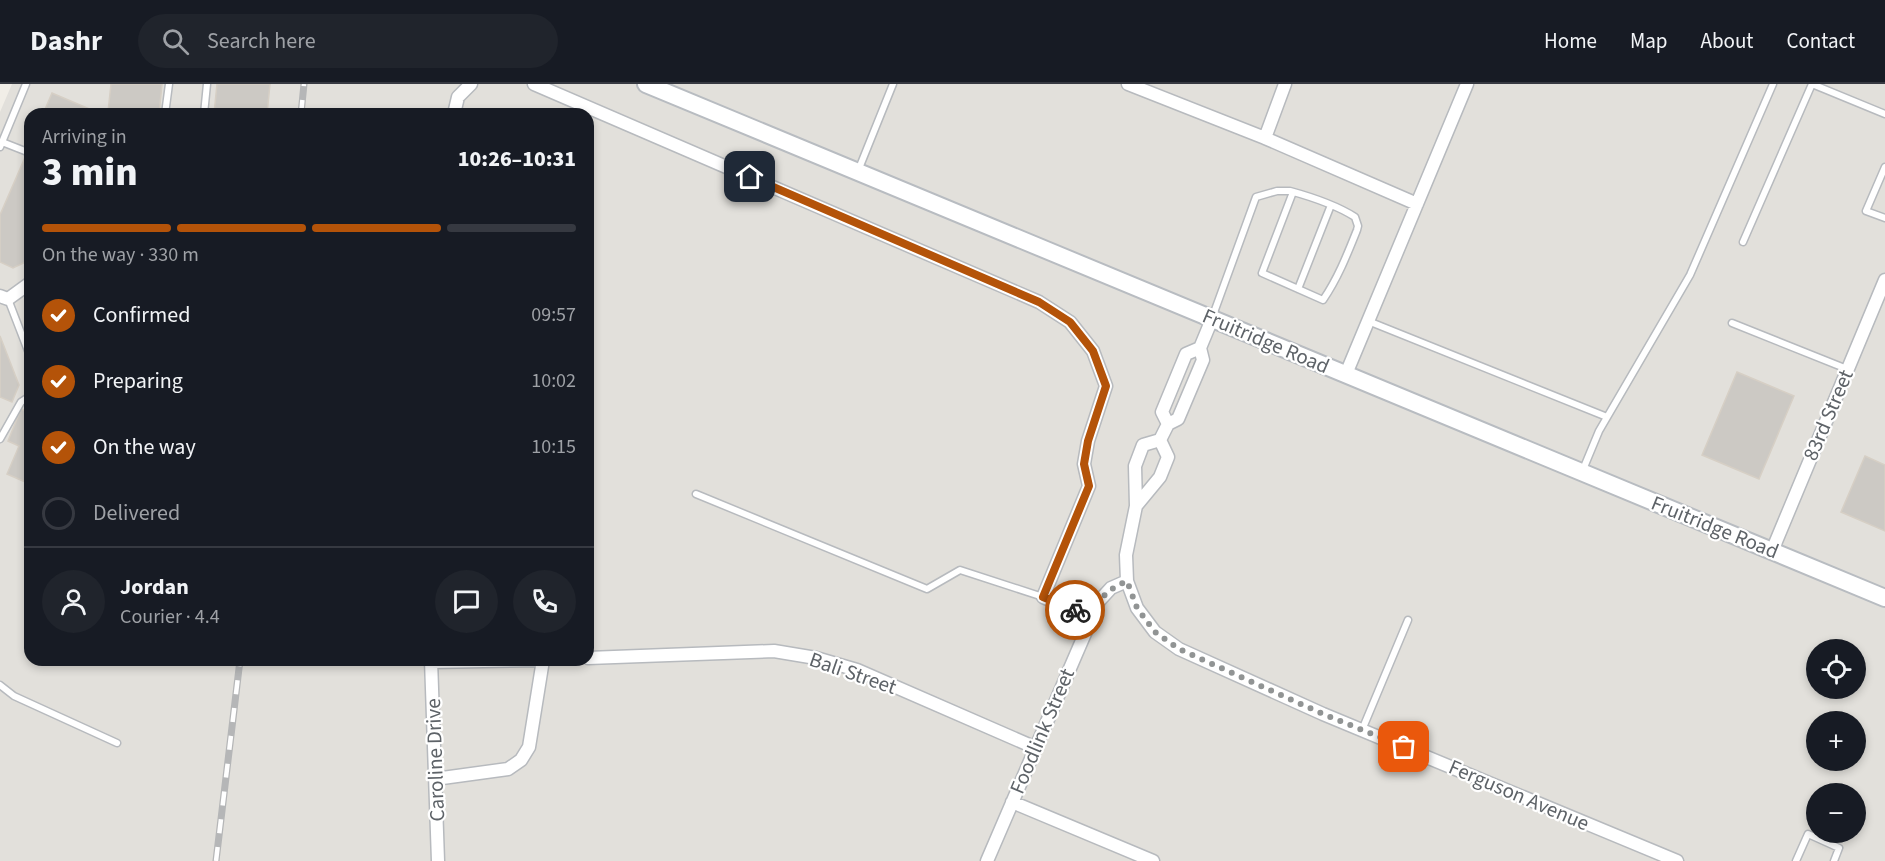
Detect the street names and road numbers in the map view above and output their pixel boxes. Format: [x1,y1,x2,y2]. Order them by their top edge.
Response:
street label: Fruitridge Road [1198,301,1334,381]
street label: 83rd Street [1795,365,1861,465]
street label: Fruitridge Road [1647,488,1783,566]
street label: Bali Street [805,644,901,702]
street label: Foodlink Street [1002,664,1082,798]
street label: Caroline Drive [418,698,452,822]
street label: Ferguson Avenue [1444,752,1594,838]

